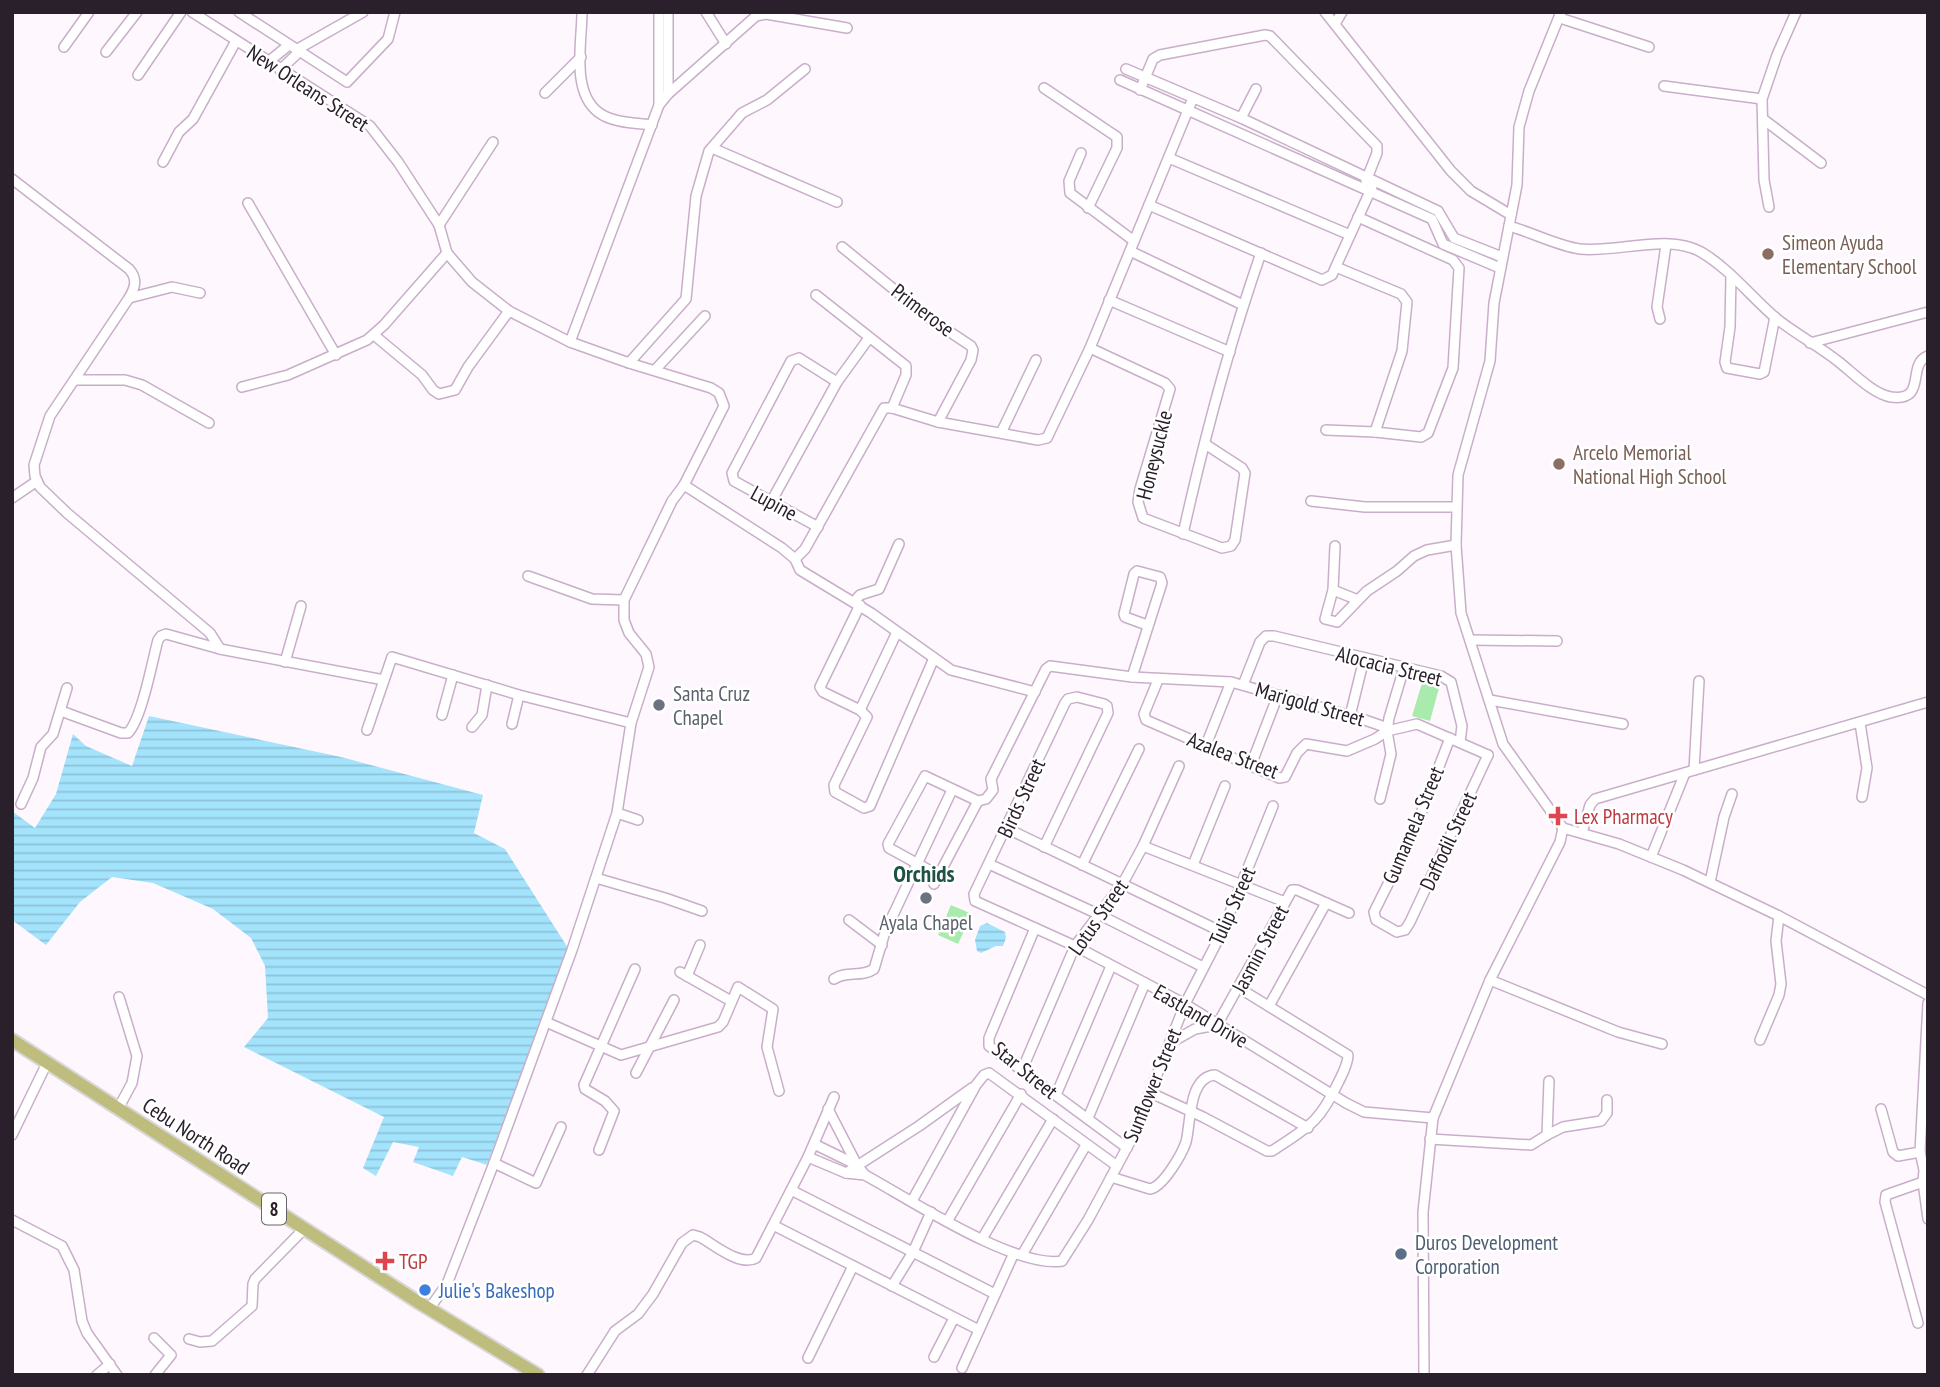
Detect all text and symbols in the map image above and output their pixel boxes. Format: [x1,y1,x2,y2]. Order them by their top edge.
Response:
street label: New Orleans Street [242,39,374,137]
place label: Simeon Ayuda Elementary School [1782,229,1917,280]
marker: Simeon Ayuda Elementary School [1760,246,1776,262]
street label: Primerose [886,278,960,342]
street label: Honeysuckle [1130,408,1178,502]
place label: Arcelo Memorial National High School [1573,439,1726,490]
marker: Arcelo Memorial National High School [1551,456,1567,472]
street label: Lupine [746,479,802,527]
street label: Alocacia Street [1333,640,1445,692]
street label: Marigold Street [1252,676,1368,732]
place label: Santa Cruz Chapel [673,680,750,731]
marker: Santa Cruz Chapel [651,697,667,713]
street label: Azalea Street [1184,725,1283,785]
street label: Birds Street [991,754,1051,842]
street label: Gumamela Street [1376,762,1450,888]
street label: Daffodil Street [1413,787,1483,895]
place label: Lex Pharmacy [1574,803,1673,830]
marker: Lex Pharmacy [1548,806,1568,826]
district label: Orchids [893,859,955,888]
street label: Tulip Street [1203,862,1261,950]
street label: Lotus Street [1062,874,1134,960]
marker: Ayala Chapel [918,890,934,906]
street label: Jasmin Street [1225,900,1295,999]
place label: Ayala Chapel [879,909,973,936]
street label: Eastland Drive [1149,978,1253,1054]
street label: Sunflower Street [1117,1024,1187,1146]
street label: Star Street [987,1035,1064,1105]
street label: Cebu North Road [137,1091,255,1181]
road number: 8 [262,1194,286,1224]
place label: Duros Development Corporation [1415,1229,1558,1280]
marker: Duros Development Corporation [1393,1246,1409,1262]
place label: TGP [399,1248,427,1275]
marker: TGP [377,1253,393,1269]
place label: Julie's Bakeshop [438,1277,555,1304]
marker: Julie's Bakeshop [417,1282,433,1298]

